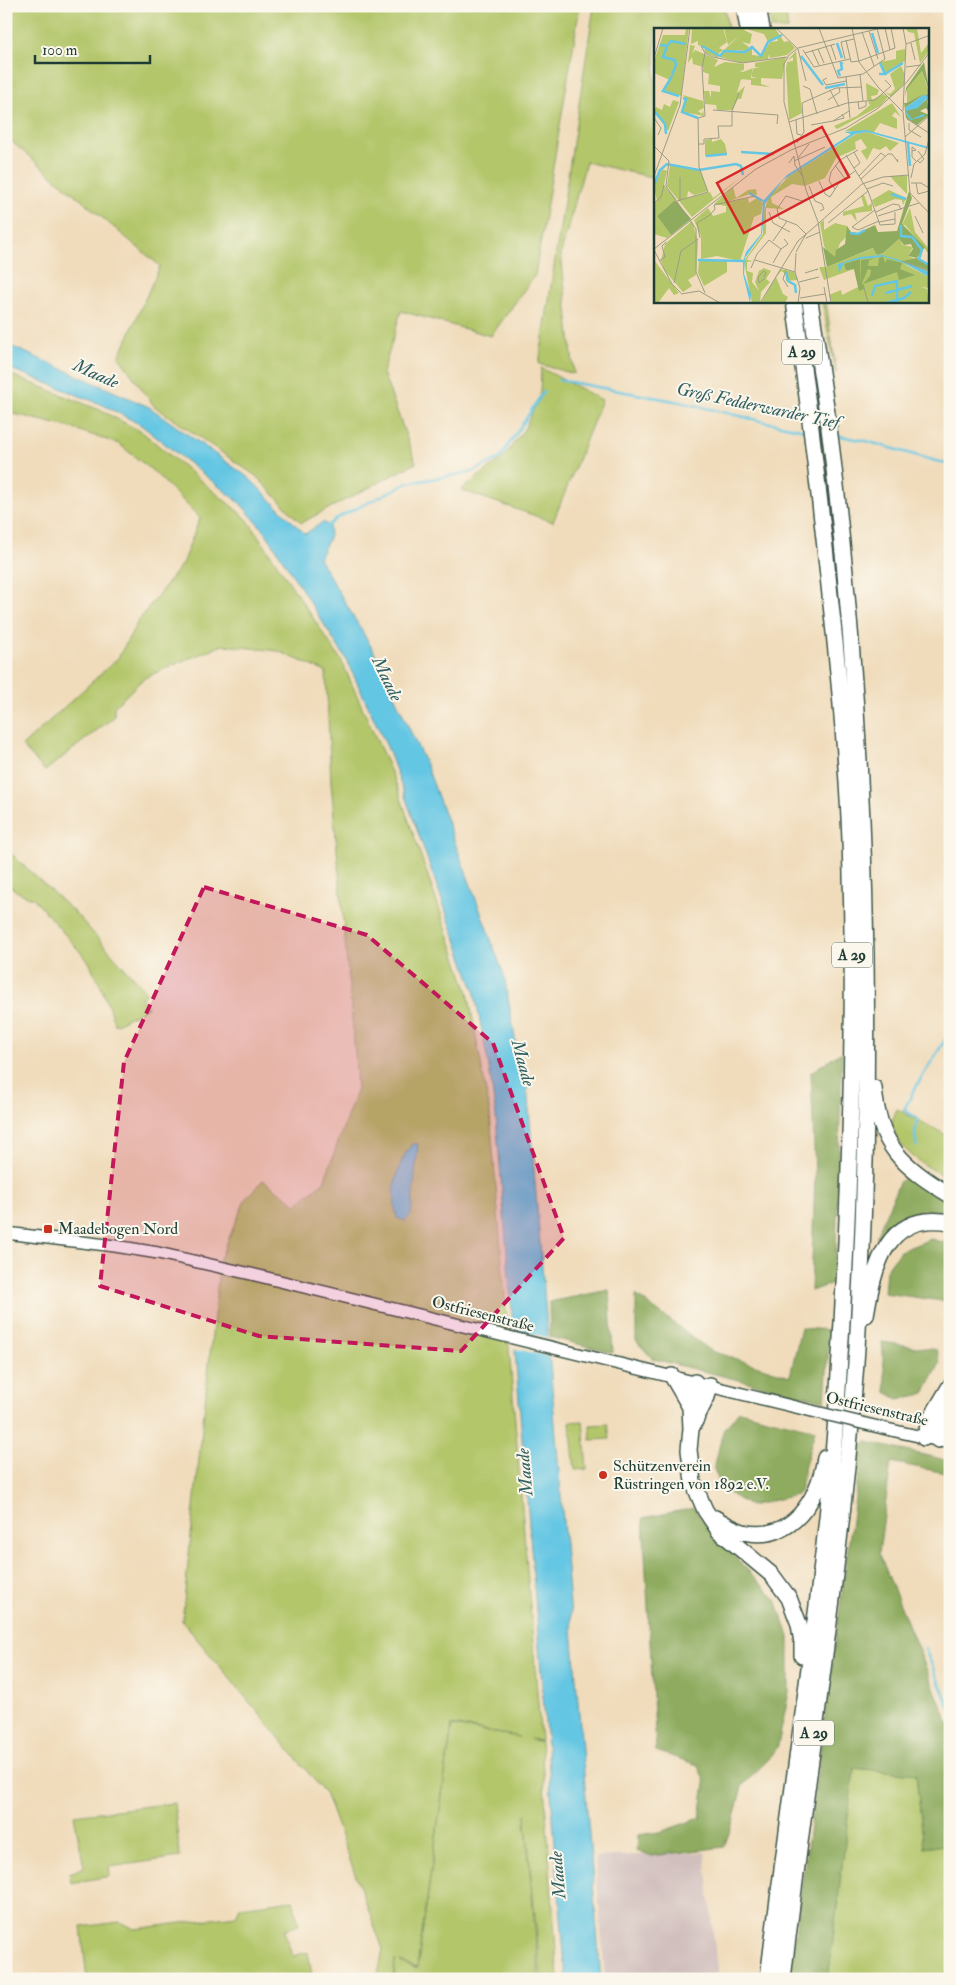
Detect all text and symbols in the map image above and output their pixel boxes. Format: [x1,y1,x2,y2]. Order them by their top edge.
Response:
inset map [654,28,928,302]
scale bar [35,32,150,64]
text: 100 m [42,41,78,60]
road number: A 29 [782,340,822,364]
water label: Maade [69,353,123,395]
water label: Groß Fedderwarder Tief [674,377,846,436]
water label: Maade [366,652,408,706]
road number: A 29 [832,942,872,968]
water label: Maade [505,1036,541,1090]
place label: Maadebogen Nord [58,1219,178,1239]
marker: Maadebogen Nord [42,1223,54,1235]
street label: Ostfriesenstraße [430,1292,537,1336]
street label: Ostfriesenstraße [824,1387,931,1431]
water label: Maade [511,1446,539,1498]
place label: Schützenverein Rüstringen von 1892 e.V. [613,1456,769,1494]
marker: Schützenverein Rüstringen von 1892 e.V. [597,1469,609,1481]
road number: A 29 [794,1720,834,1746]
water label: Maade [544,1849,572,1901]

